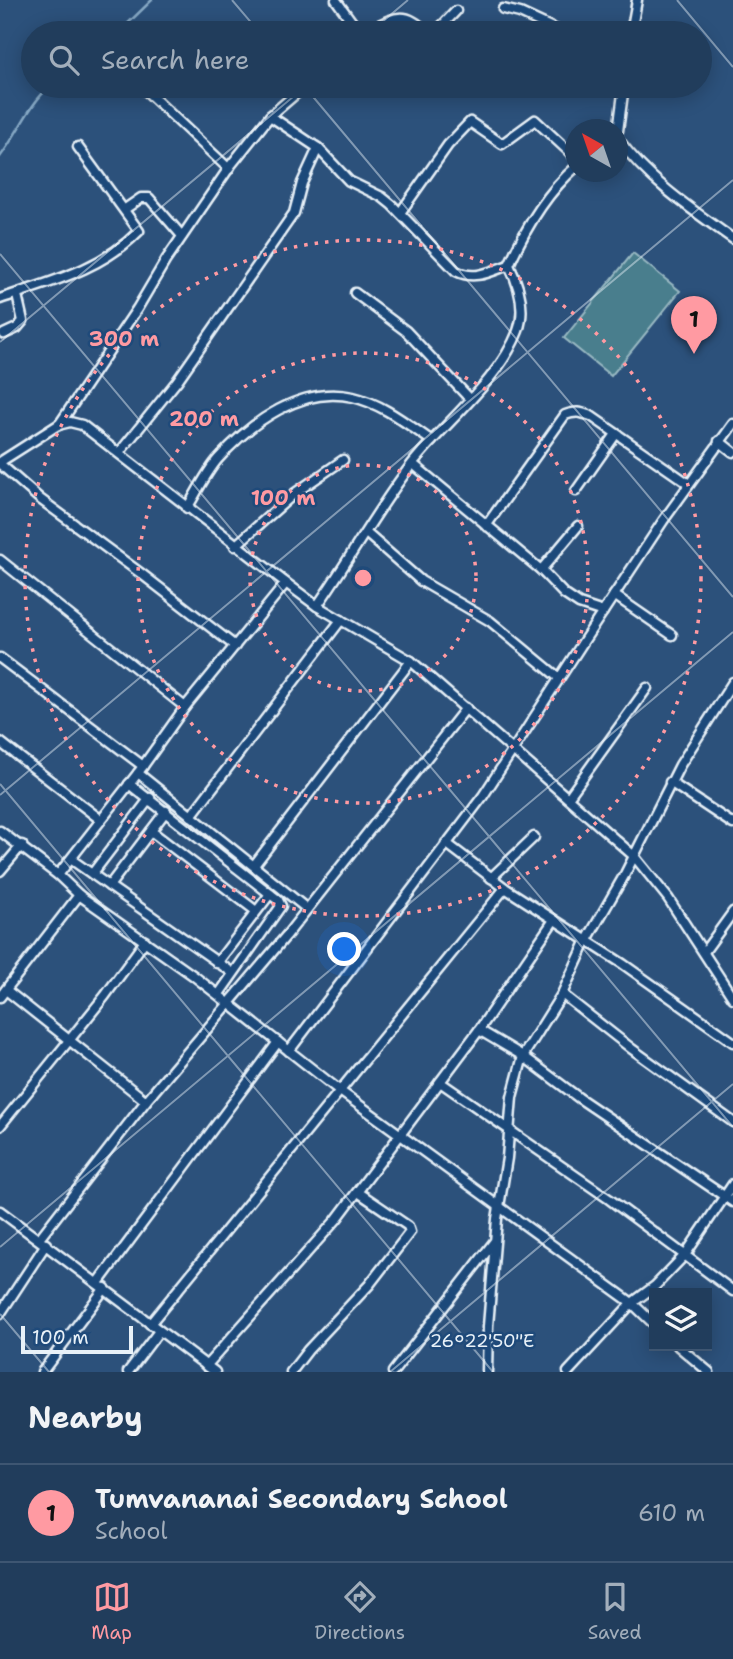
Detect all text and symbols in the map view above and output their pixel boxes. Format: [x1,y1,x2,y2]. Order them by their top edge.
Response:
search box [21,21,712,98]
icon: search [45,41,83,79]
text: Search here [101,42,250,77]
north arrow [565,119,628,182]
pin: 1 [671,296,717,354]
text: 300 m [89,325,159,353]
text: 200 m [169,405,239,433]
text: 100 m [251,484,315,512]
centre of rings [351,566,375,590]
your location [327,932,361,966]
map controls [649,1288,712,1351]
button: layers [649,1288,712,1351]
scale bar [21,1323,133,1355]
text: 100 m [32,1325,89,1350]
text: 26°22'50"E [430,1329,534,1353]
text: Nearby [28,1397,143,1438]
text: Tumvananai Secondary School [95,1481,508,1516]
text: 1 [46,1498,56,1528]
text: 610 m [638,1498,705,1528]
text: School [95,1516,167,1546]
tab: Map [91,1578,132,1645]
tab: Directions [315,1578,405,1645]
tab: Saved [588,1578,642,1645]

